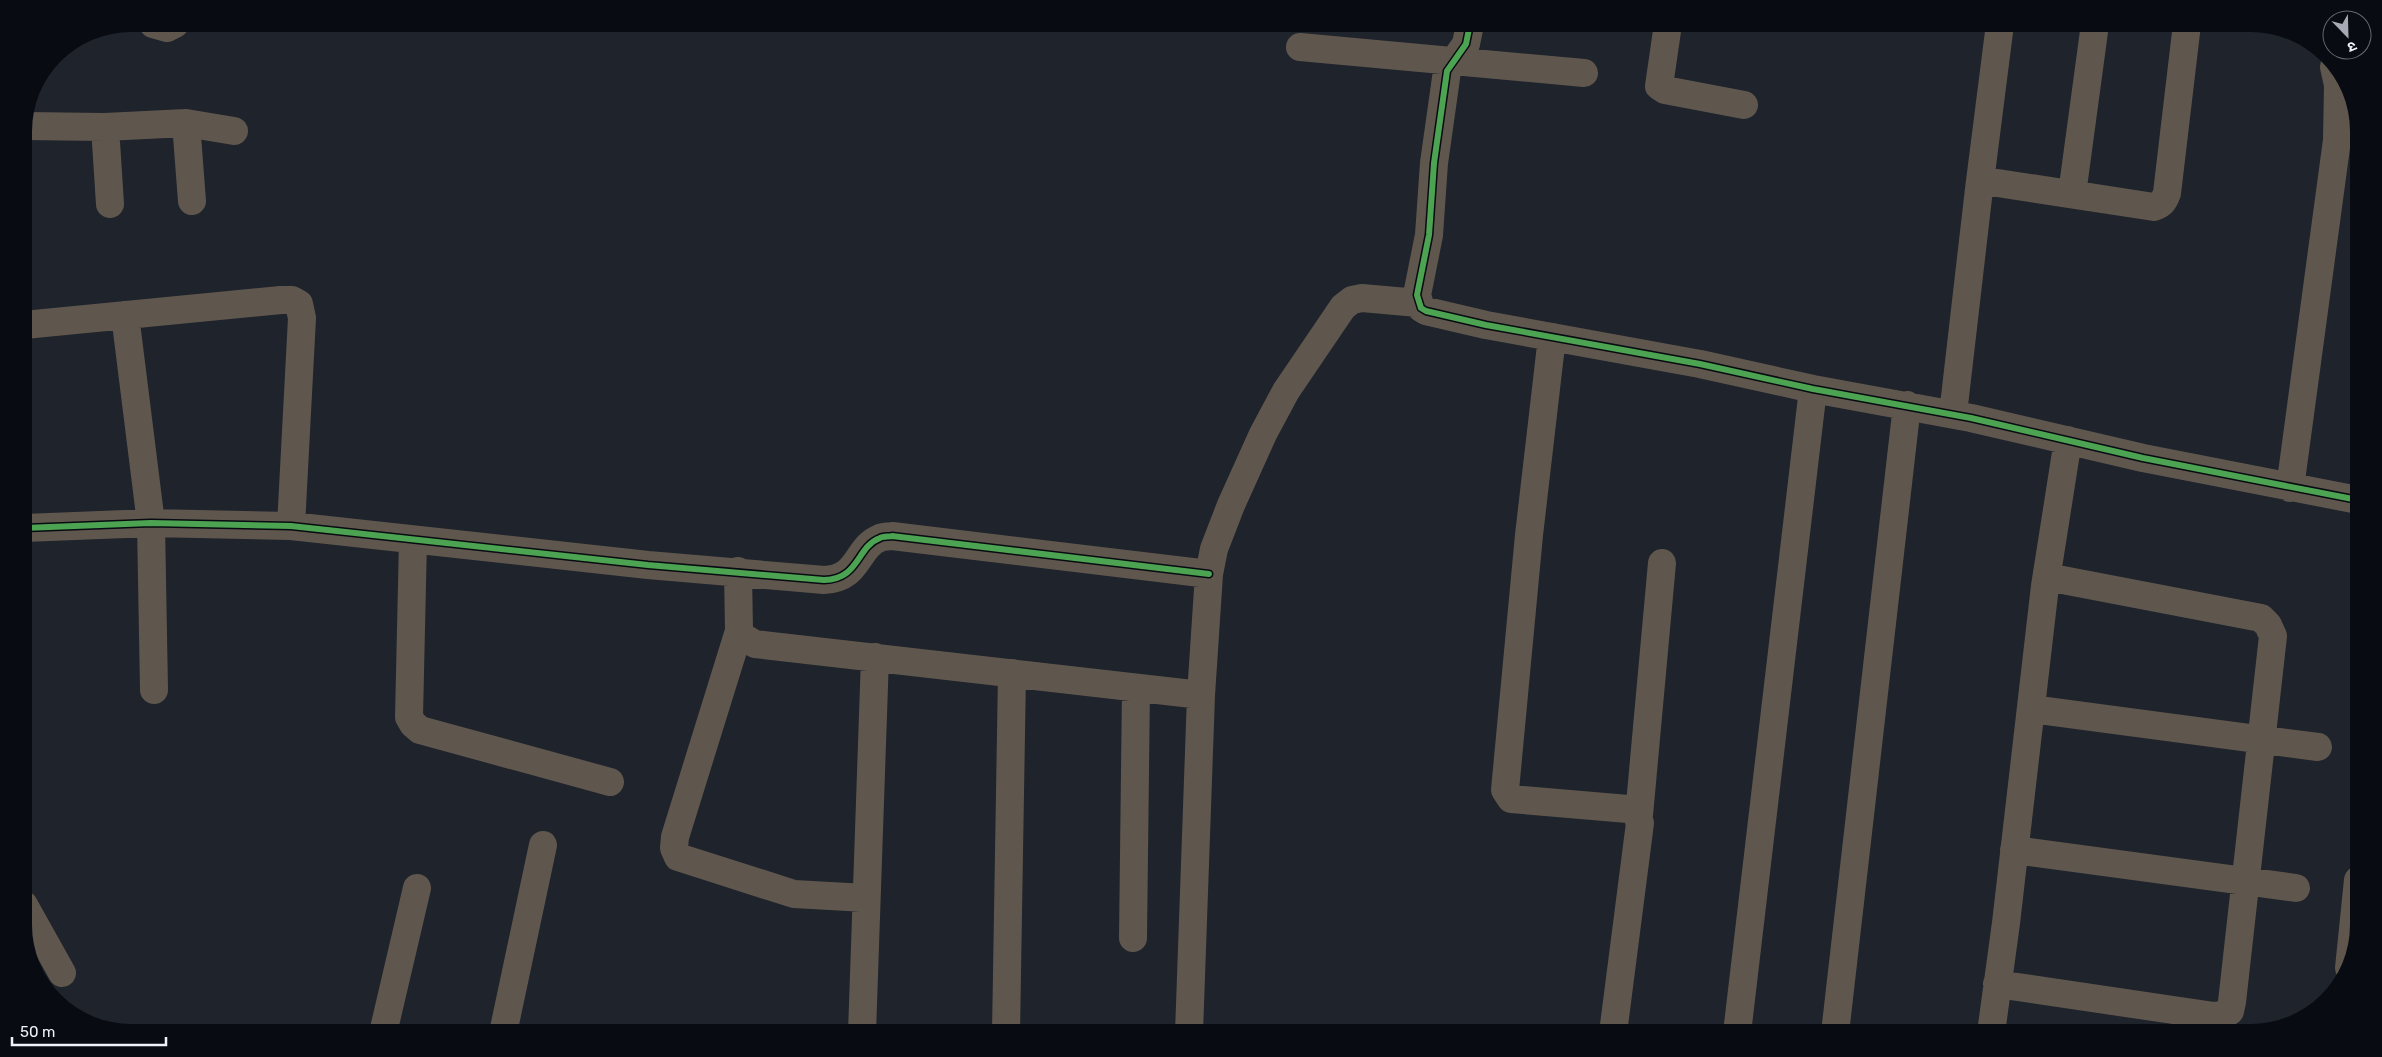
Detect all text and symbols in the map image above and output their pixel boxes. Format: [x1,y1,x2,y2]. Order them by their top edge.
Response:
north arrow [2322,10,2372,60]
text: उ [2344,37,2359,56]
scale bar [12,1014,166,1046]
text: 50 m [20,1023,55,1041]

